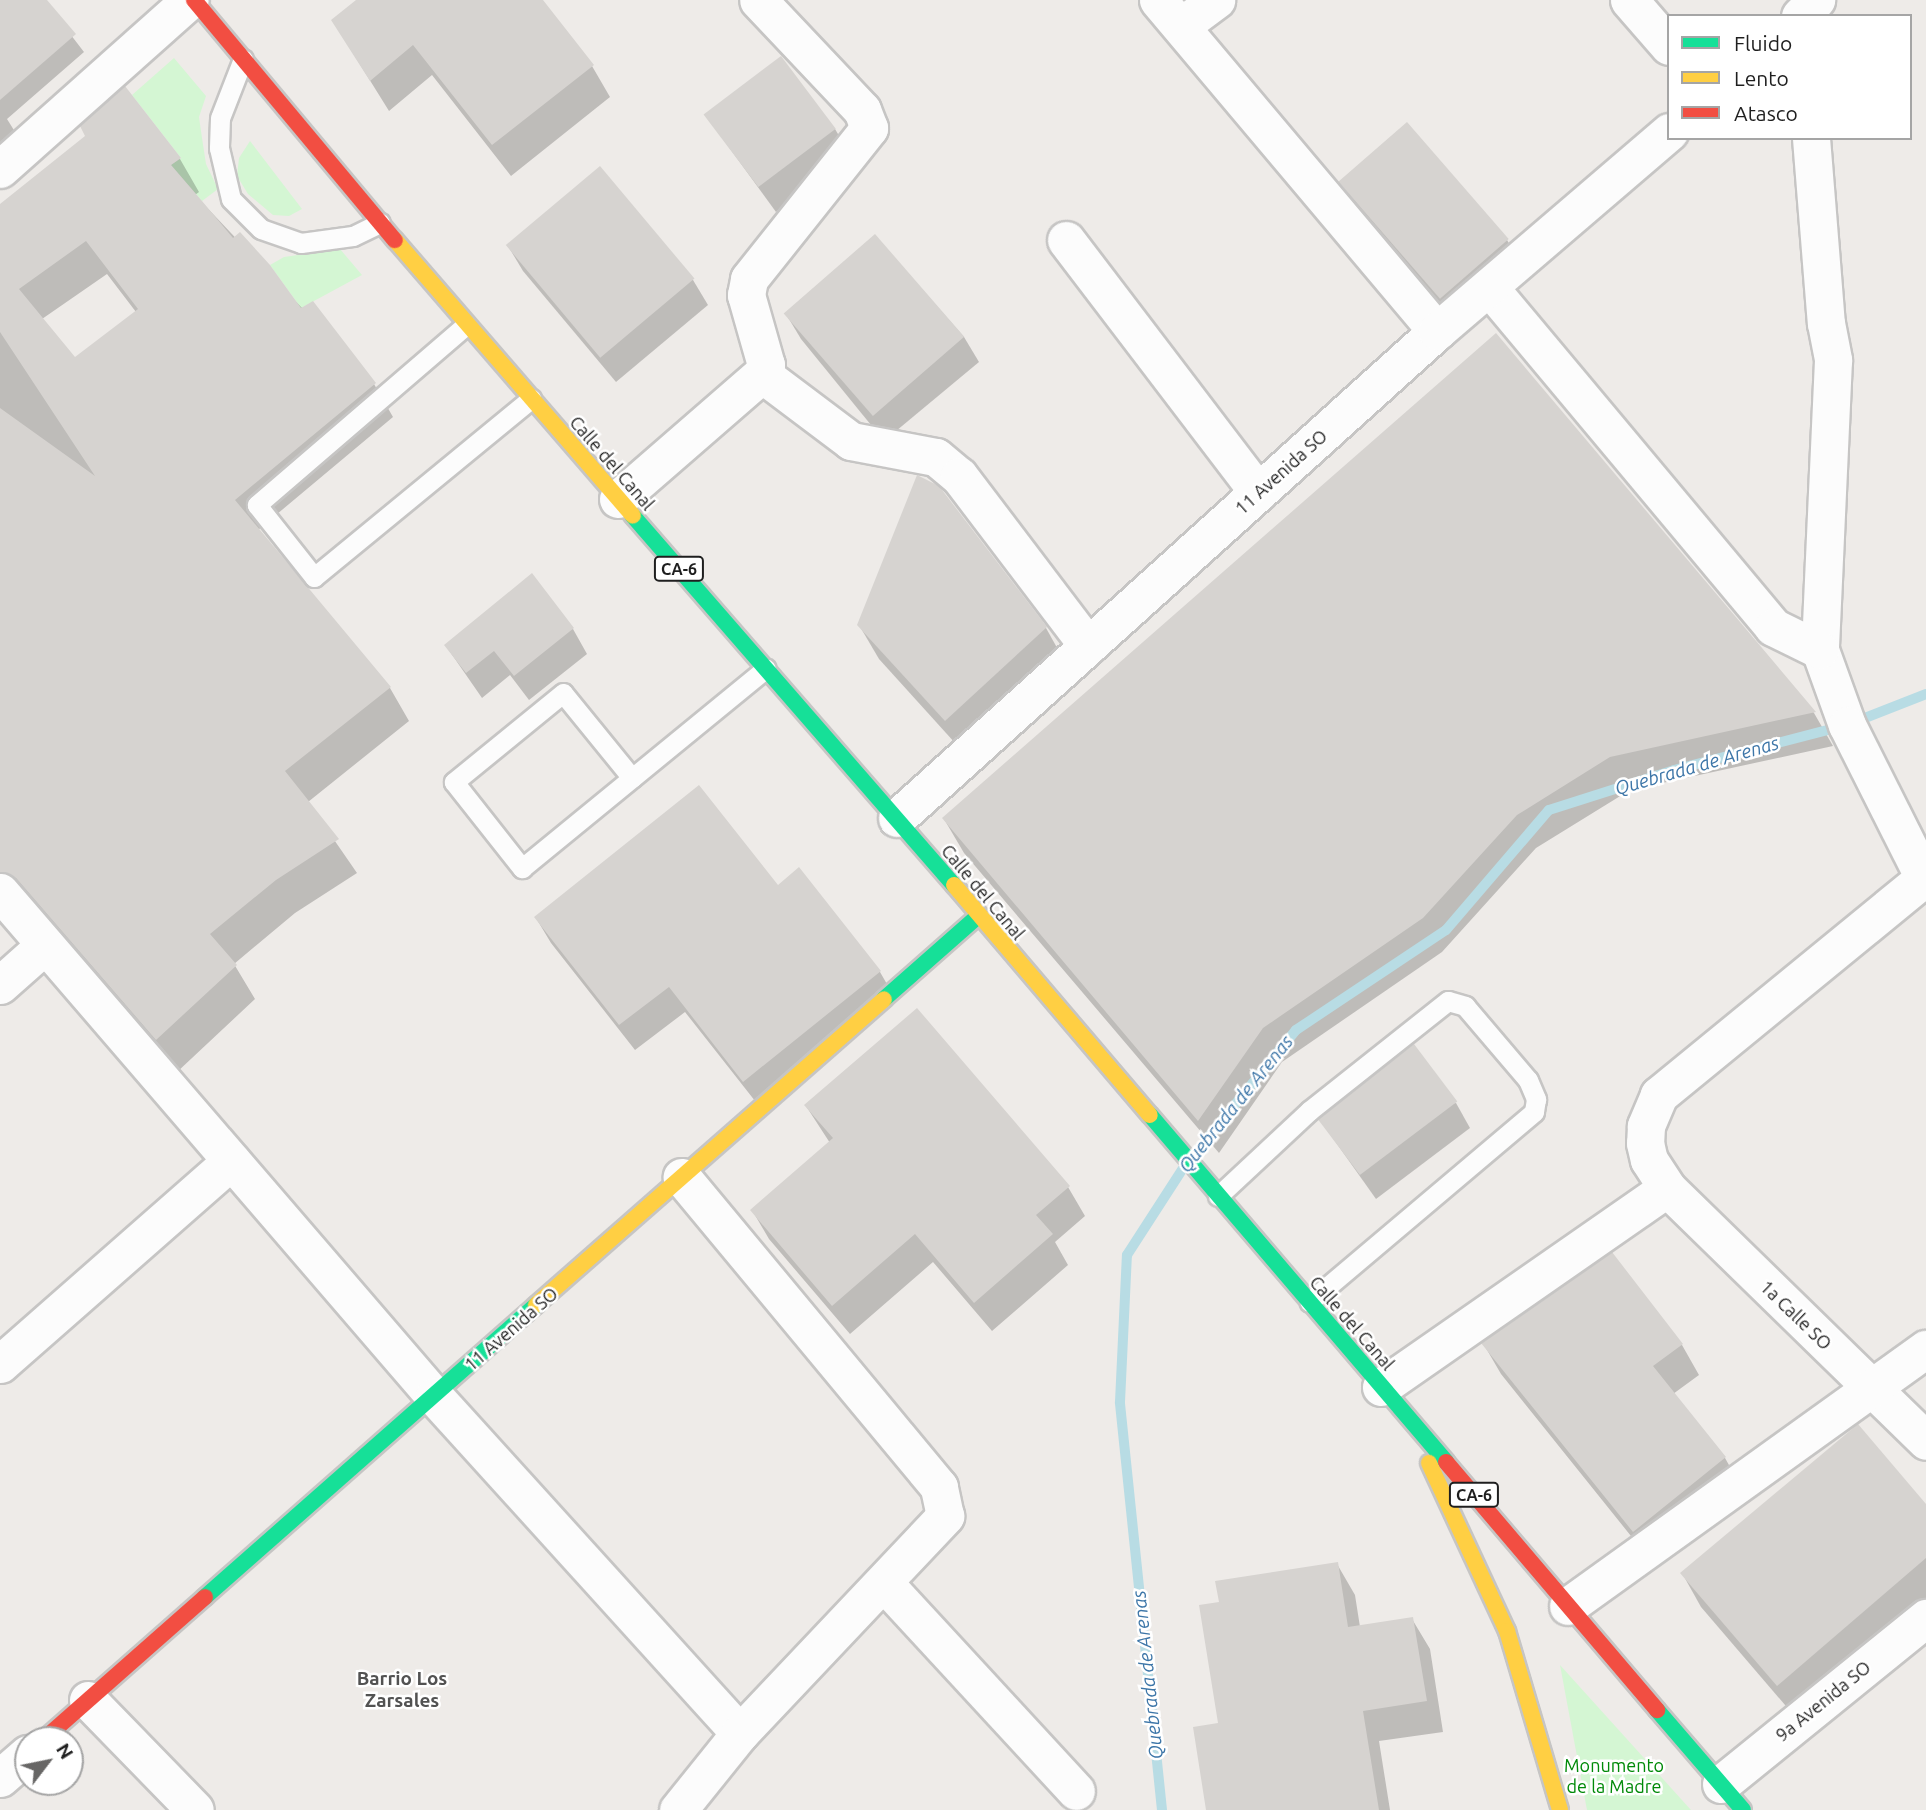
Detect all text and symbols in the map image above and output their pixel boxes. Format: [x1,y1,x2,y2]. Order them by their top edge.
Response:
legend [1667,14,1912,140]
text: Fluido [1734,31,1792,55]
text: Lento [1734,66,1789,90]
text: Atasco [1734,101,1798,125]
street label: Calle del Canal [565,412,659,514]
street label: 11 Avenida SO [1230,425,1332,519]
road number: CA-6 [653,556,705,582]
water label: Quebrada de Arenas [1612,732,1782,800]
street label: Calle del Canal [937,840,1029,944]
water label: Quebrada de Arenas [1174,1031,1298,1177]
street label: Calle del Canal [1305,1272,1399,1374]
street label: 1a Calle SO [1756,1276,1836,1354]
street label: 11 Avenida SO [460,1283,562,1375]
road number: CA-6 [1448,1483,1500,1508]
water label: Quebrada de Arenas [1128,1589,1168,1761]
street label: 9a Avenida SO [1771,1656,1875,1746]
district label: Barrio Los Zarsales [357,1668,447,1712]
north arrow [14,1726,84,1796]
text: N [52,1739,78,1763]
park label: Monumento de la Madre [1564,1755,1664,1798]

